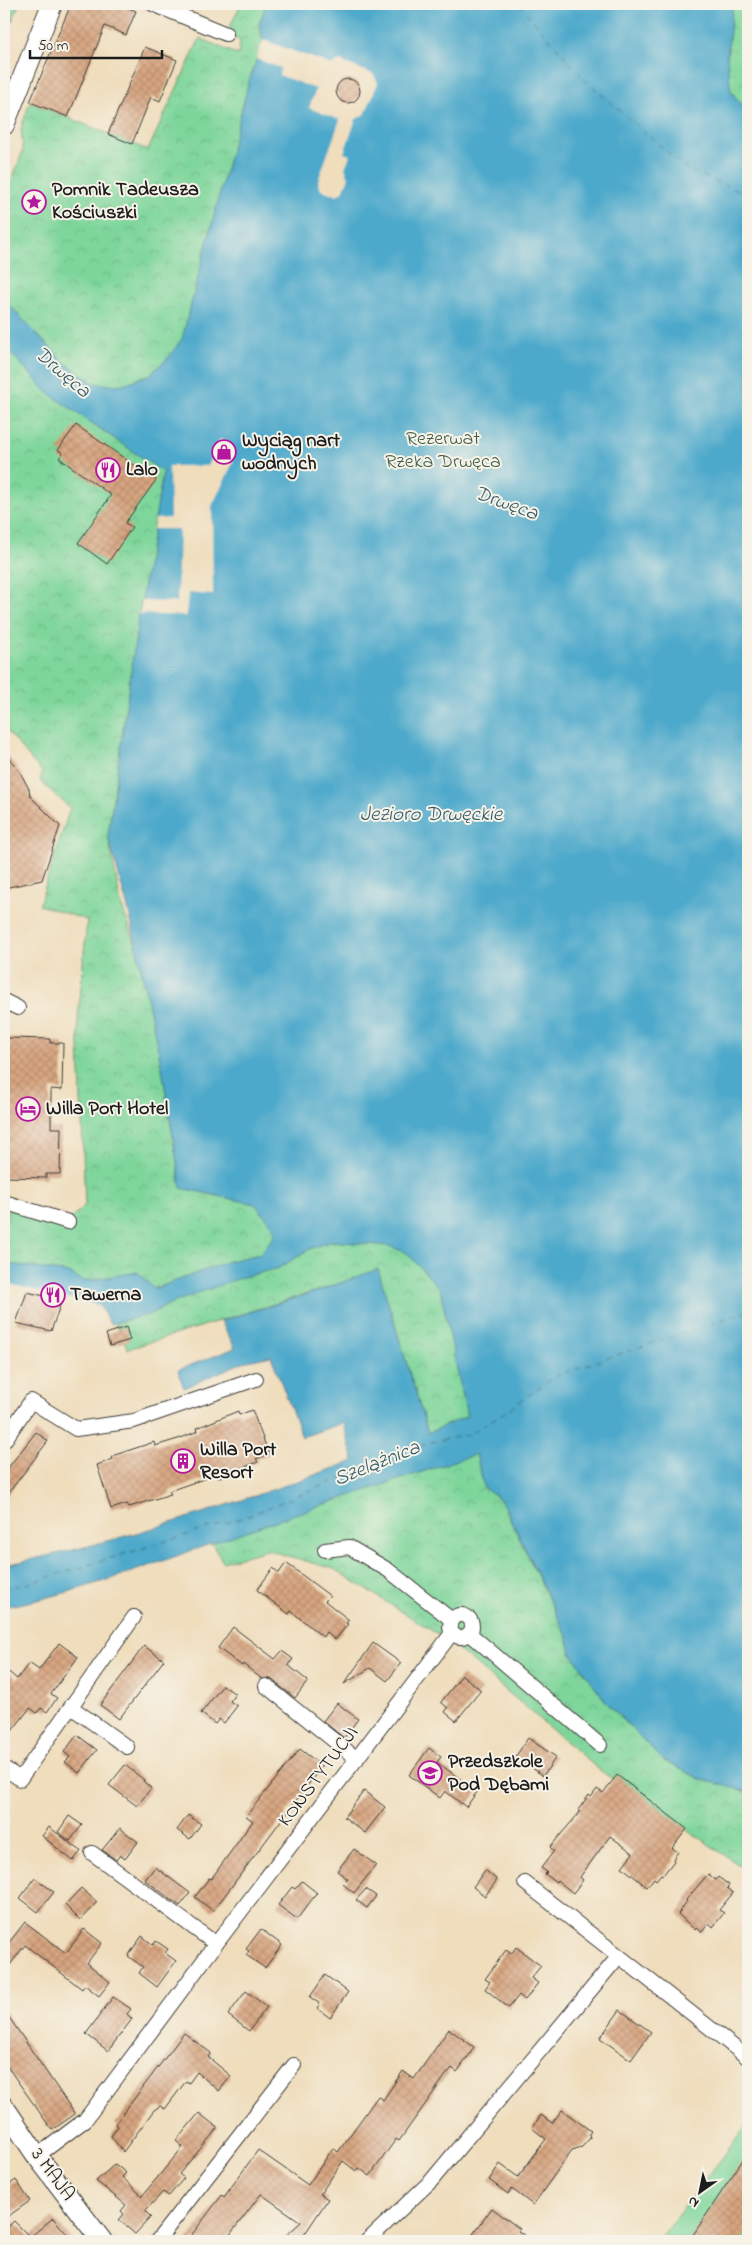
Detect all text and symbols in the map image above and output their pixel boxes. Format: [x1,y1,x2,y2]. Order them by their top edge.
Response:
scale bar [30,28,162,60]
text: 50 m [38,35,69,57]
place label: Pomnik Tadeusza Kościuszki [52,176,199,228]
place icon: Pomnik Tadeusza Kościuszki [21,189,47,215]
water label: Drwęca [27,340,97,406]
park label: Rezerwat Rzeka Drwęca [385,425,501,477]
place label: Wyciąg nart wodnych [242,427,340,480]
shop icon: Wyciąg nart wodnych [211,439,237,465]
place label: Lalo [126,456,158,485]
restaurant icon: Lalo [95,457,121,483]
water label: Drwęca [470,479,543,530]
water label: Jezioro Drwęckie [360,800,504,830]
place label: Willa Port Hotel [46,1095,168,1124]
hotel icon: Willa Port Hotel [15,1096,41,1122]
place label: Tawerna [70,1281,141,1310]
restaurant icon: Tawerna [40,1282,66,1308]
water label: Szelążnica [330,1433,425,1495]
place label: Willa Port Resort [200,1436,277,1488]
building icon: Willa Port Resort [170,1448,196,1474]
street label: KONSTYTUCJI [271,1721,367,1833]
place label: Przedszkole Pod Dębami [448,1748,550,1800]
school or university icon: Przedszkole Pod Dębami [417,1760,443,1786]
street label: 3 MAJA [23,2142,81,2208]
north arrow [674,2168,724,2218]
text: N [684,2190,703,2213]

